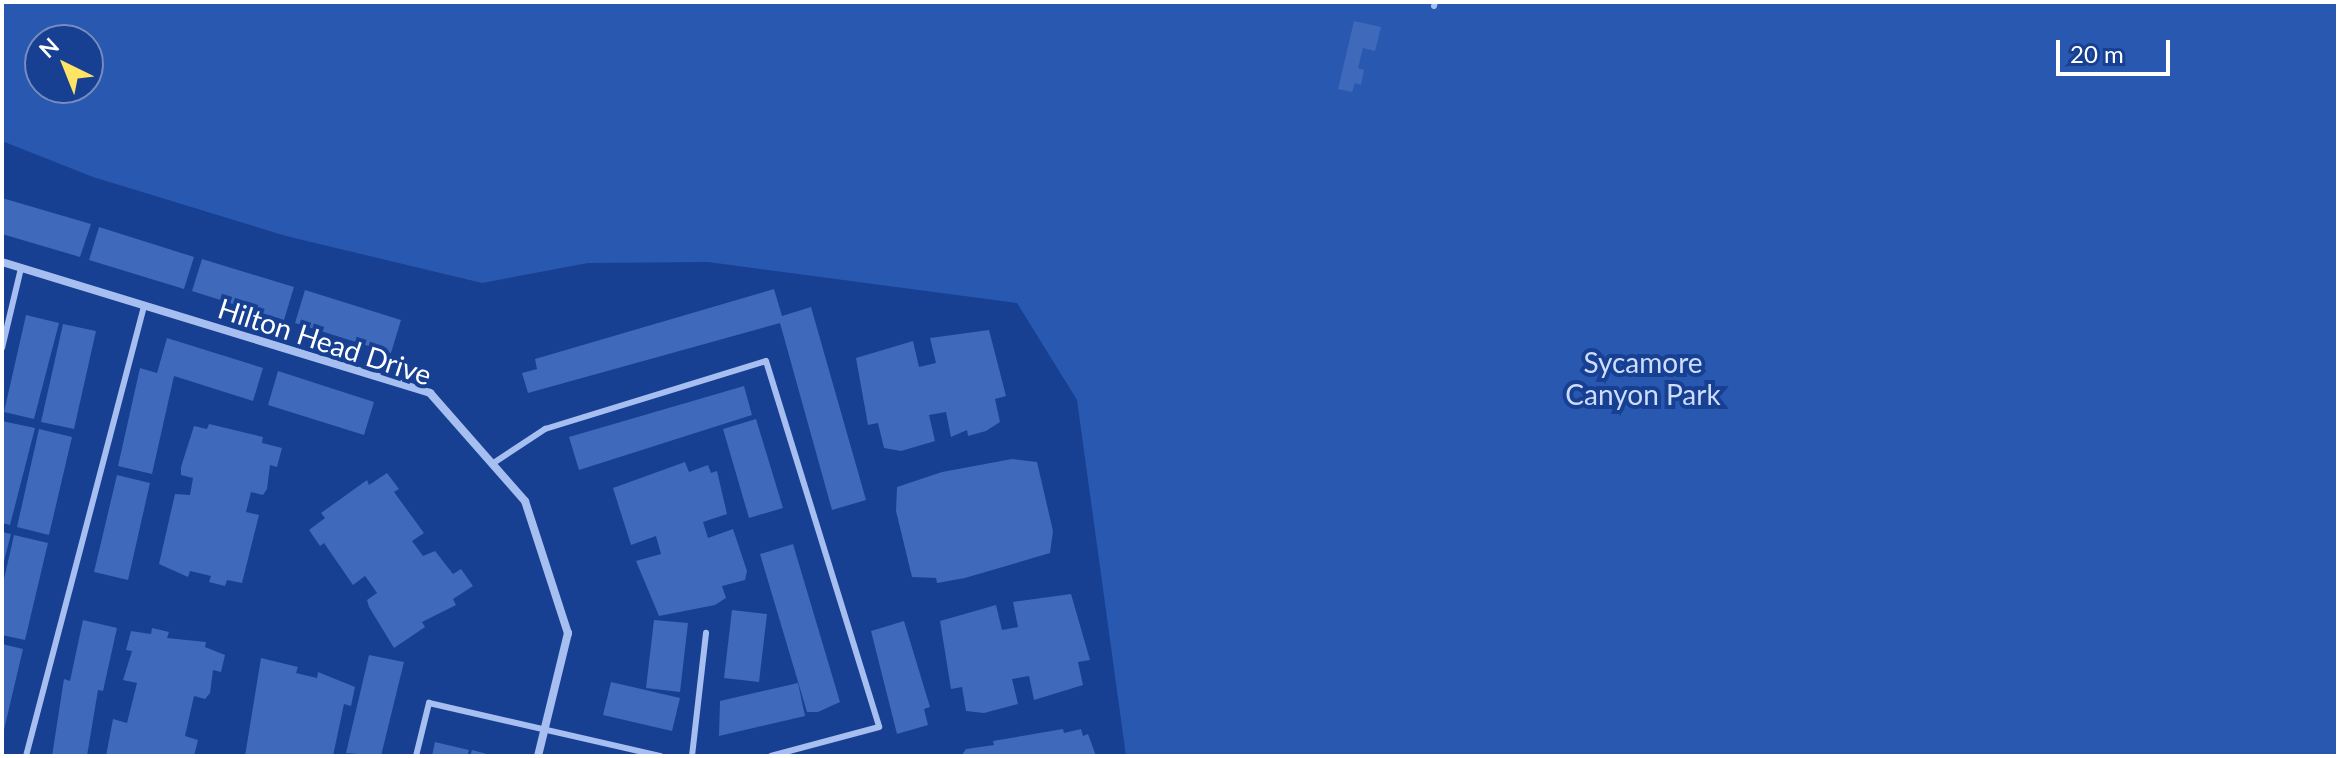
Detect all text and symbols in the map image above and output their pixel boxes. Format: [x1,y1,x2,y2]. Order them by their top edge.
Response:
north arrow [24,24,104,104]
scale bar [2060,24,2174,74]
text: N [33,32,64,63]
text: 20 m [2070,39,2124,68]
street label: Hilton Head Drive [214,291,436,391]
park label: Sycamore Canyon Park [1565,345,1721,411]

